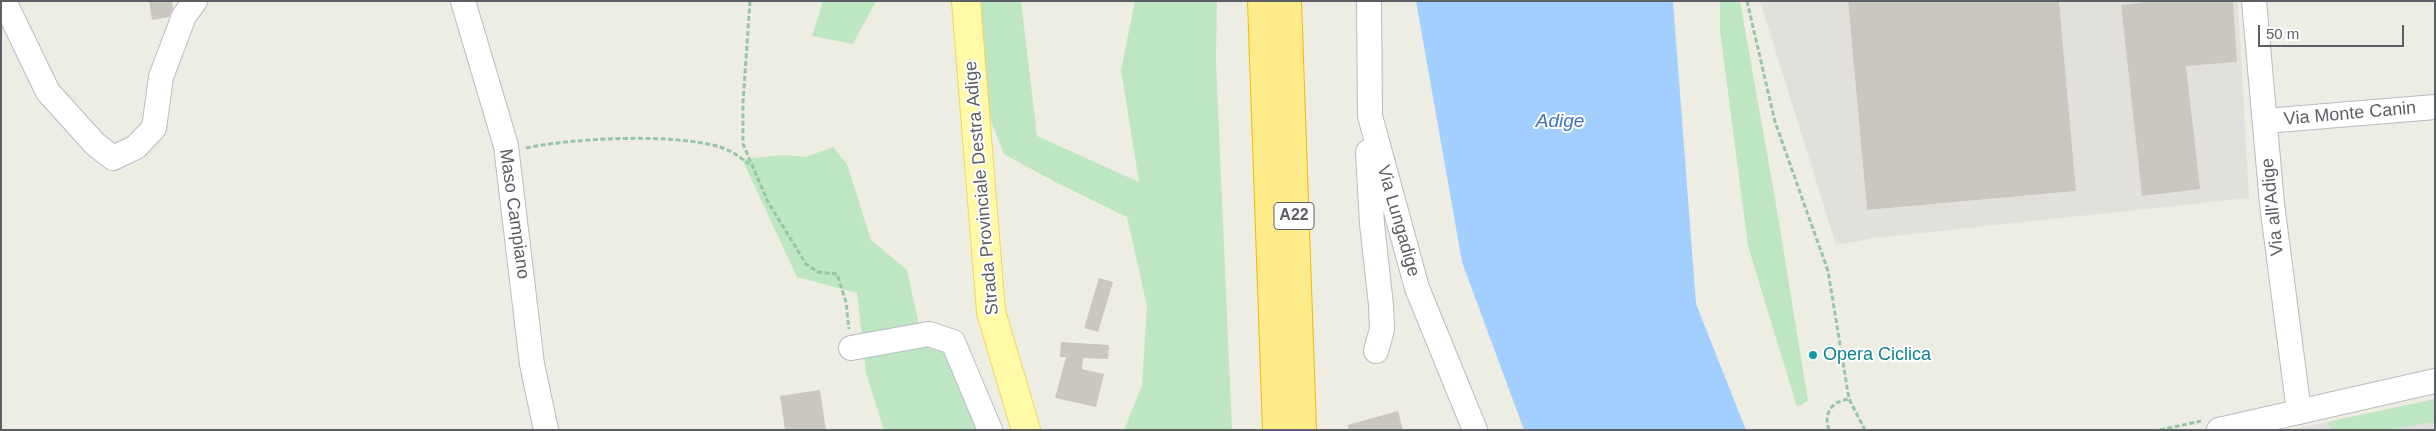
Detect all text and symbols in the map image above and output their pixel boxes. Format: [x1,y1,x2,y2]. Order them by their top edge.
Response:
scale bar [2261,15,2407,47]
text: 50 m [2266,25,2299,42]
street label: Strada Provinciale Destra Adige [960,60,1004,316]
street label: Via Monte Canin [2283,97,2417,131]
water label: Adige [1536,111,1584,133]
street label: Maso Campiano [494,148,534,280]
street label: Via all'Adige [2257,157,2289,257]
street label: Via Lungadige [1372,163,1424,279]
road number: A22 [1274,202,1314,230]
place label: Opera Ciclica [1823,344,1931,366]
marker: Opera Ciclica [1807,349,1819,361]

